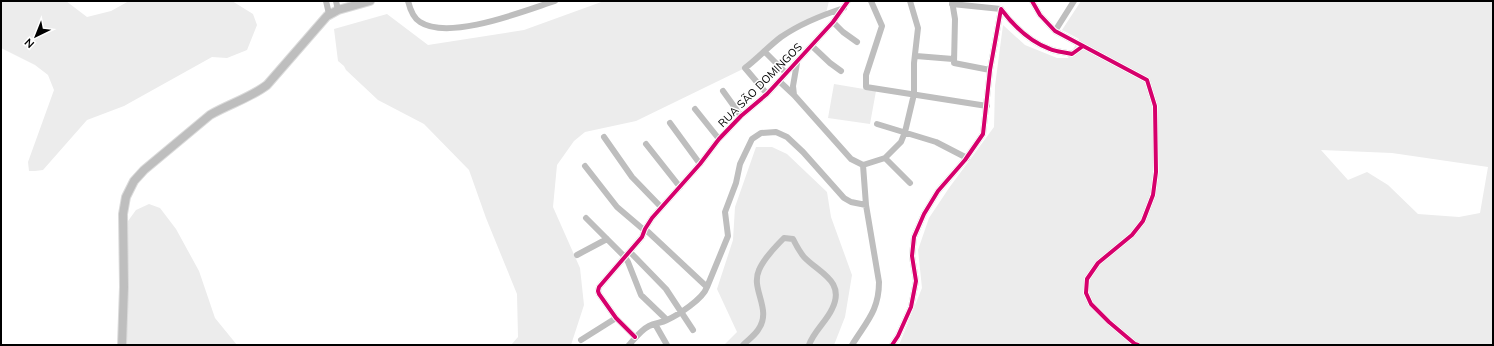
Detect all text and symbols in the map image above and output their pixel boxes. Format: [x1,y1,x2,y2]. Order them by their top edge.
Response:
north arrow [16,16,56,56]
text: N [21,35,37,51]
street label: RUA SÃO DOMINGOS [715,40,805,130]

